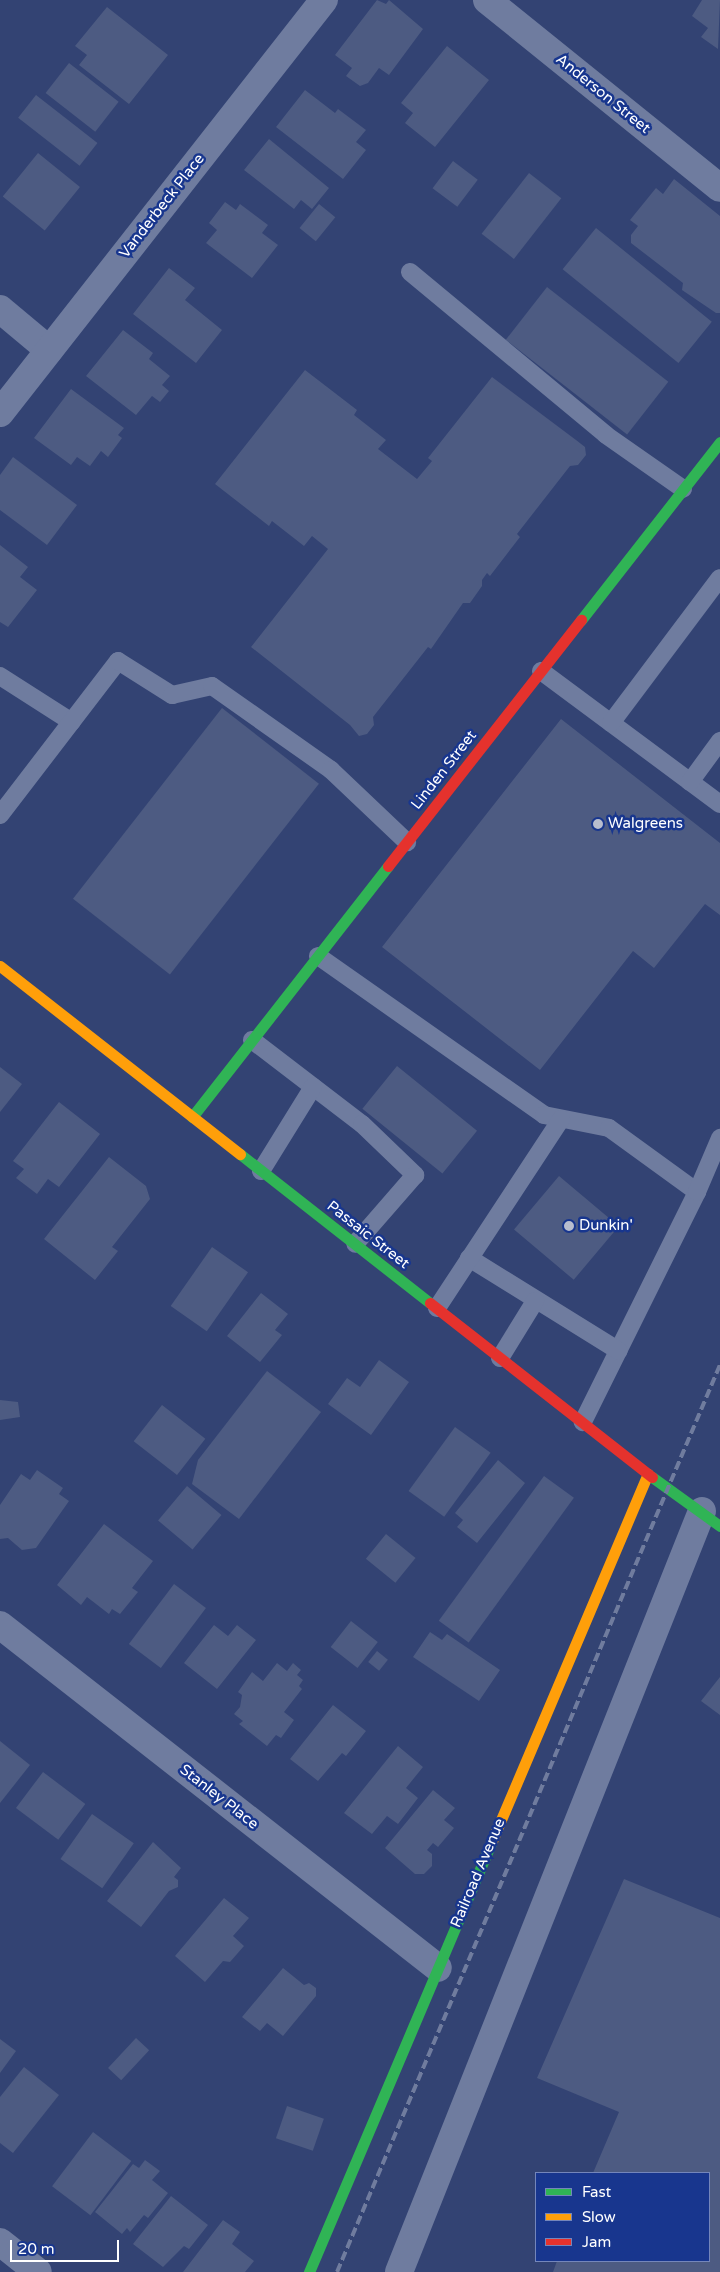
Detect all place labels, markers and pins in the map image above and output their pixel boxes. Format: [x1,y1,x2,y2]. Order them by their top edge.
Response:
place label: Walgreens [608,815,683,833]
marker: Walgreens [592,818,604,830]
place label: Dunkin' [579,1217,633,1235]
marker: Dunkin' [563,1220,575,1232]

